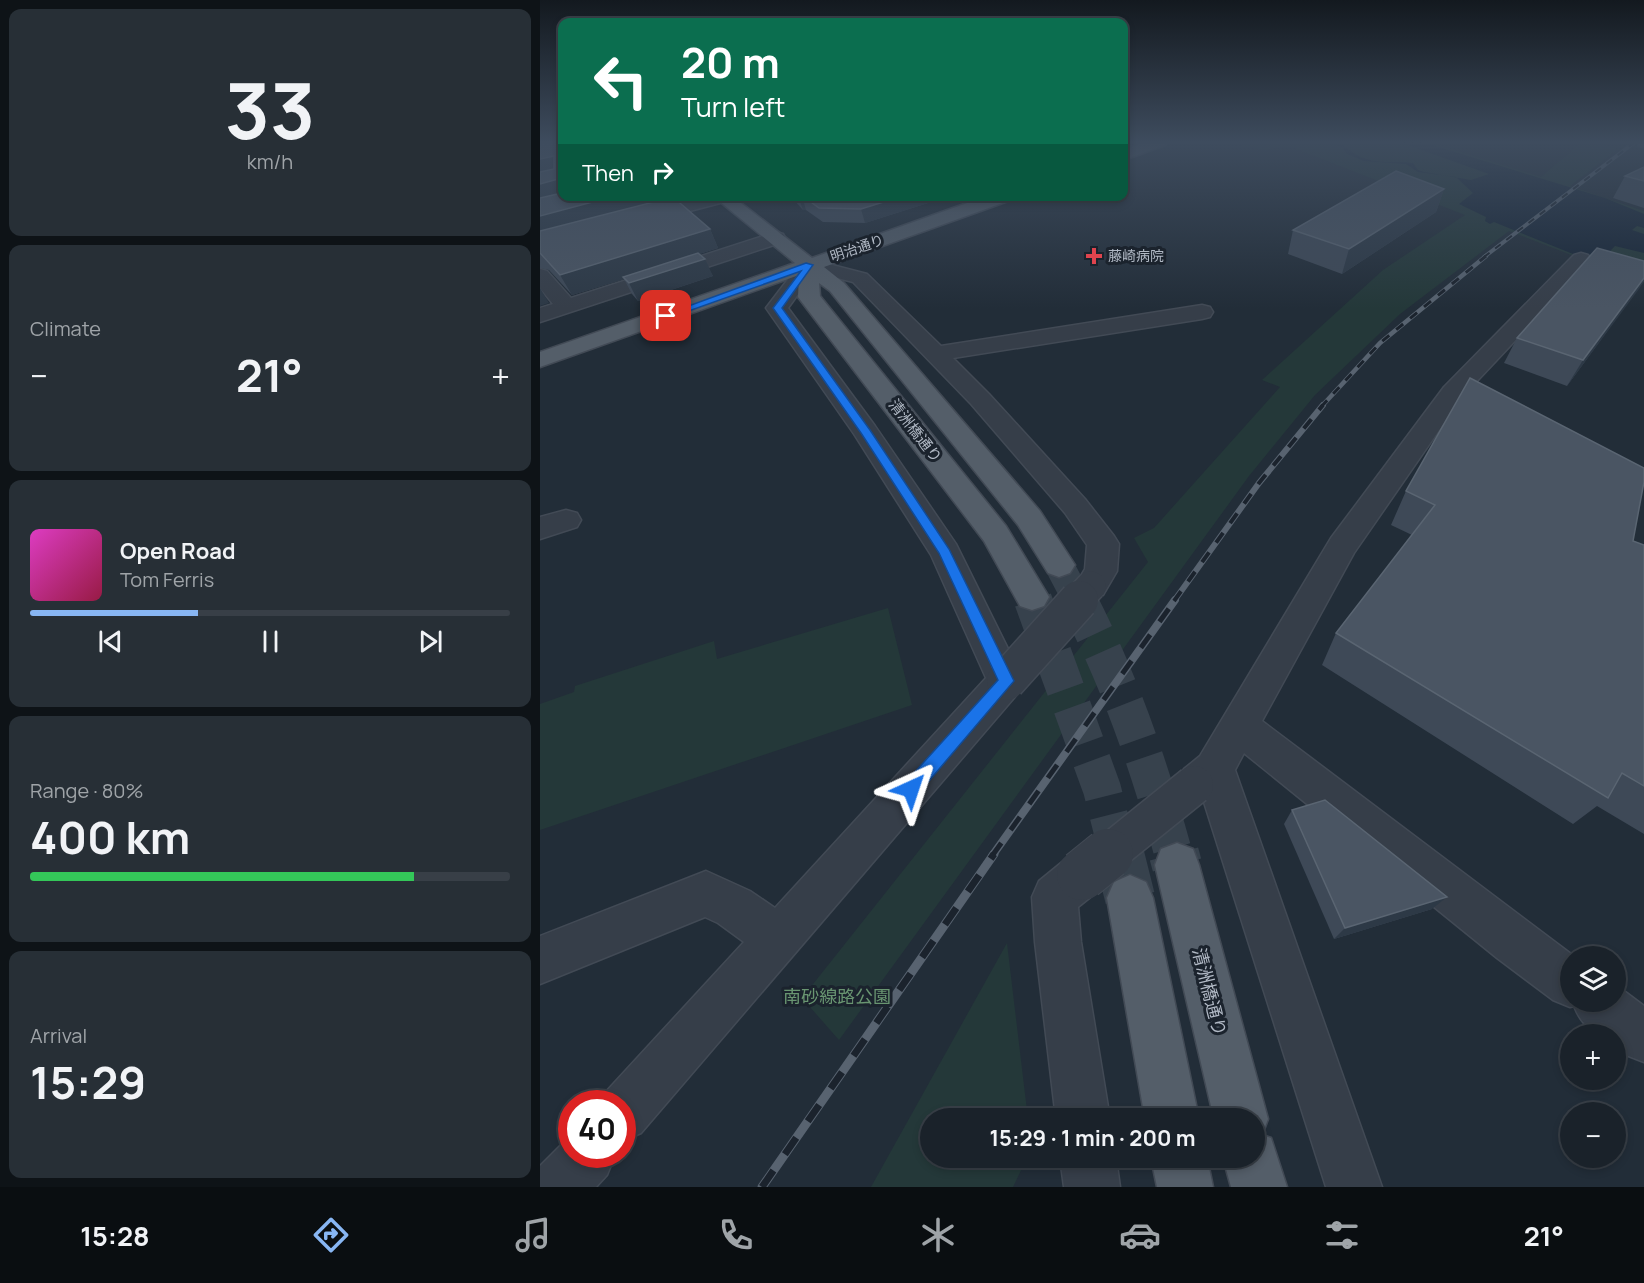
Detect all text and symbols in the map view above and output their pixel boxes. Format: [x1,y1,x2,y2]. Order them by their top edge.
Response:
text: 20 m [681,33,780,91]
icon: left [582,42,660,120]
text: 33 [225,56,315,162]
text: Turn left [681,88,785,125]
text: km/h [247,148,293,175]
icon: right [646,156,679,189]
text: Then [582,158,634,188]
street label: 明治通り [827,229,886,266]
place label: 藤崎病院 [1108,246,1164,265]
marker: 藤崎病院 [1085,247,1103,265]
pin [640,290,691,341]
icon: arrive [649,299,682,332]
text: Climate [30,315,101,342]
text: 21° [236,344,303,406]
text: − [30,353,48,398]
text: + [491,353,510,398]
street label: 清洲橋通り [884,395,947,467]
text: Open Road [120,536,235,566]
text: Tom Ferris [120,566,214,593]
icon: previous [94,625,127,658]
icon: pause [254,625,287,658]
icon: next [414,625,447,658]
position arrow [879,757,943,821]
text: Range · 80% [30,777,144,804]
text: 400 km [30,806,190,868]
street label: 清洲橋通り [1187,945,1233,1038]
map controls [1560,946,1626,1168]
button: layers [1560,946,1626,1012]
park label: 南砂線路公園 [783,984,891,1008]
text: Arrival [30,1022,87,1049]
button: + [1560,1024,1626,1090]
text: 15:29 [30,1051,146,1113]
speed limit sign: 40 [558,1090,636,1168]
button: − [1560,1102,1626,1168]
text: 15:29 · 1 min · 200 m [989,1123,1196,1153]
icon: directions [310,1214,352,1256]
icon: music [512,1214,554,1256]
icon: phone [715,1214,757,1256]
icon: climate [917,1214,959,1256]
icon: car [1119,1214,1161,1256]
icon: filters [1321,1214,1363,1256]
text: 15:28 [80,1217,150,1254]
text: 21° [1524,1217,1564,1254]

